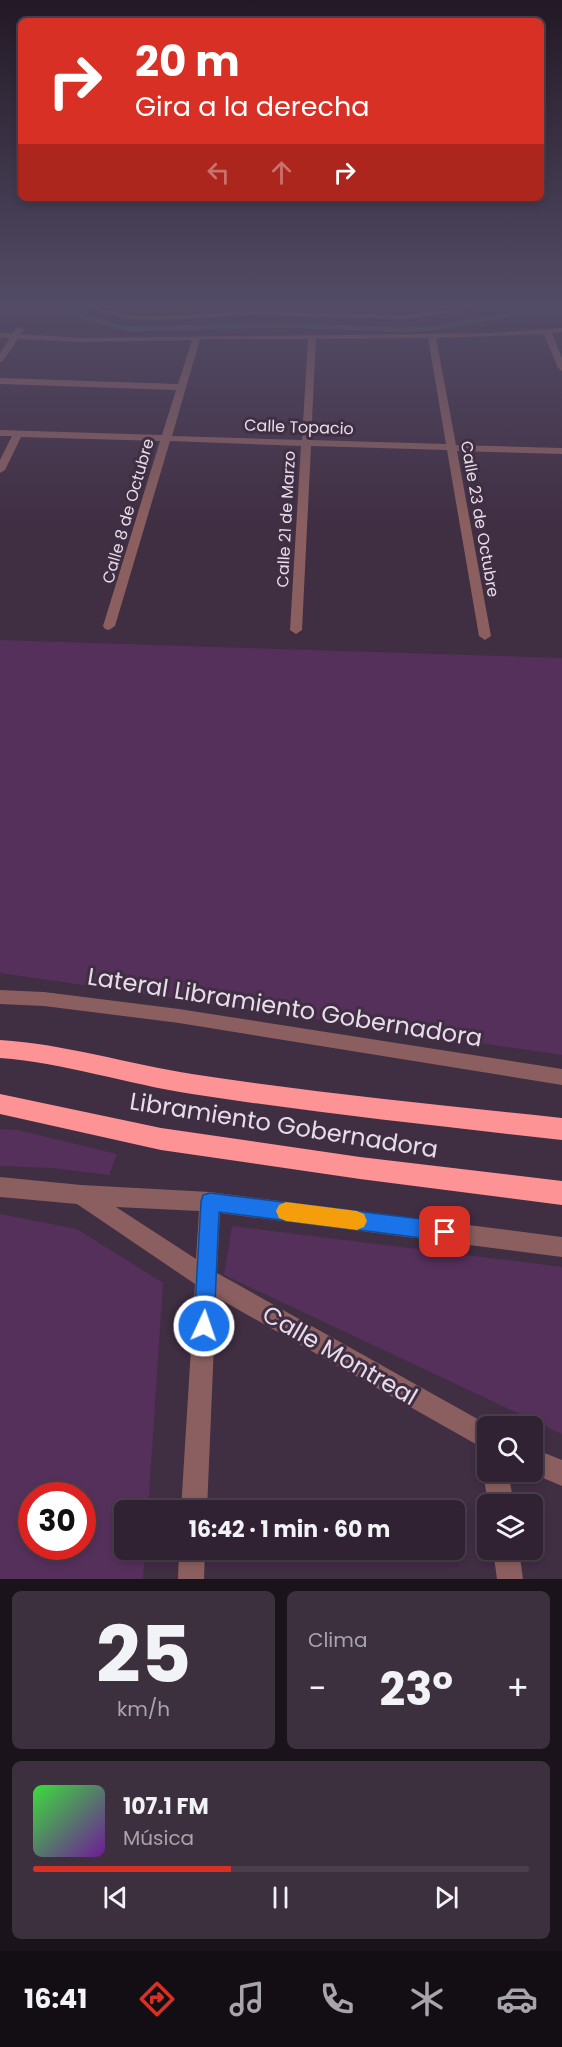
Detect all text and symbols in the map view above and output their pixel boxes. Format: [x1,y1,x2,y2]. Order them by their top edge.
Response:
text: 20 m [135,32,240,91]
icon: right [36,42,114,120]
text: Gira a la derecha [135,88,369,125]
icon: left [202,156,235,189]
icon: ahead [265,156,298,189]
icon: right [328,156,361,189]
street label: Calle Topacio [244,414,354,440]
street label: Calle 8 de Octubre [96,436,160,586]
street label: Calle 23 de Octubre [455,439,505,599]
street label: Calle 21 de Marzo [271,450,301,588]
street label: Lateral Libramiento Gobernadora [85,959,485,1055]
street label: Libramiento Gobernadora [128,1084,440,1166]
pin [419,1206,470,1257]
icon: arrive [428,1215,461,1248]
position arrow [172,1294,236,1358]
street label: Calle Montreal [256,1297,424,1413]
map controls [477,1416,543,1560]
button: search [477,1416,543,1482]
speed limit sign: 30 [18,1482,96,1560]
button: layers [477,1494,543,1560]
text: 16:42 · 1 min · 60 m [189,1514,390,1545]
text: 25 [96,1600,191,1709]
text: Clima [308,1626,367,1654]
text: 23° [379,1658,453,1721]
text: − [308,1665,326,1712]
text: + [506,1665,529,1712]
text: km/h [117,1695,170,1723]
text: 107.1 FM [123,1791,209,1822]
text: Música [123,1824,194,1852]
icon: previous [99,1881,132,1914]
icon: pause [264,1881,297,1914]
icon: next [430,1881,463,1914]
icon: directions [136,1978,178,2020]
icon: music [226,1978,268,2020]
icon: phone [316,1978,358,2020]
icon: climate [406,1978,448,2020]
icon: car [496,1978,538,2020]
text: 16:41 [24,1980,87,2017]

